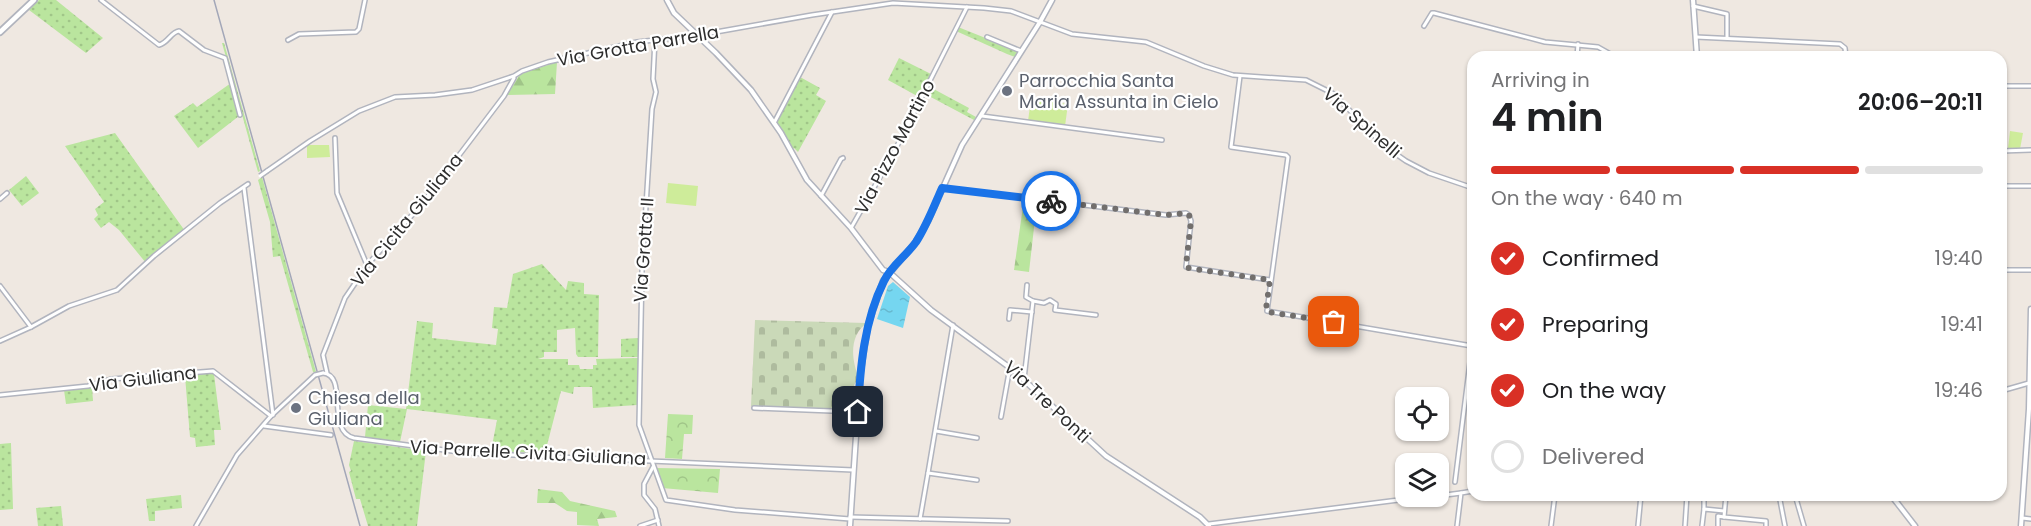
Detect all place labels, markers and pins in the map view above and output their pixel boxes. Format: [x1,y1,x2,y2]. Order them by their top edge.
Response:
place label: Parrocchia Santa Maria Assunta in Cielo [1019,68,1218,114]
marker: Parrocchia Santa Maria Assunta in Cielo [1000,84,1014,98]
pin [1308,296,1359,347]
place label: Chiesa della Giuliana [308,385,420,431]
pin [832,386,883,437]
marker: Chiesa della Giuliana [289,401,303,415]

